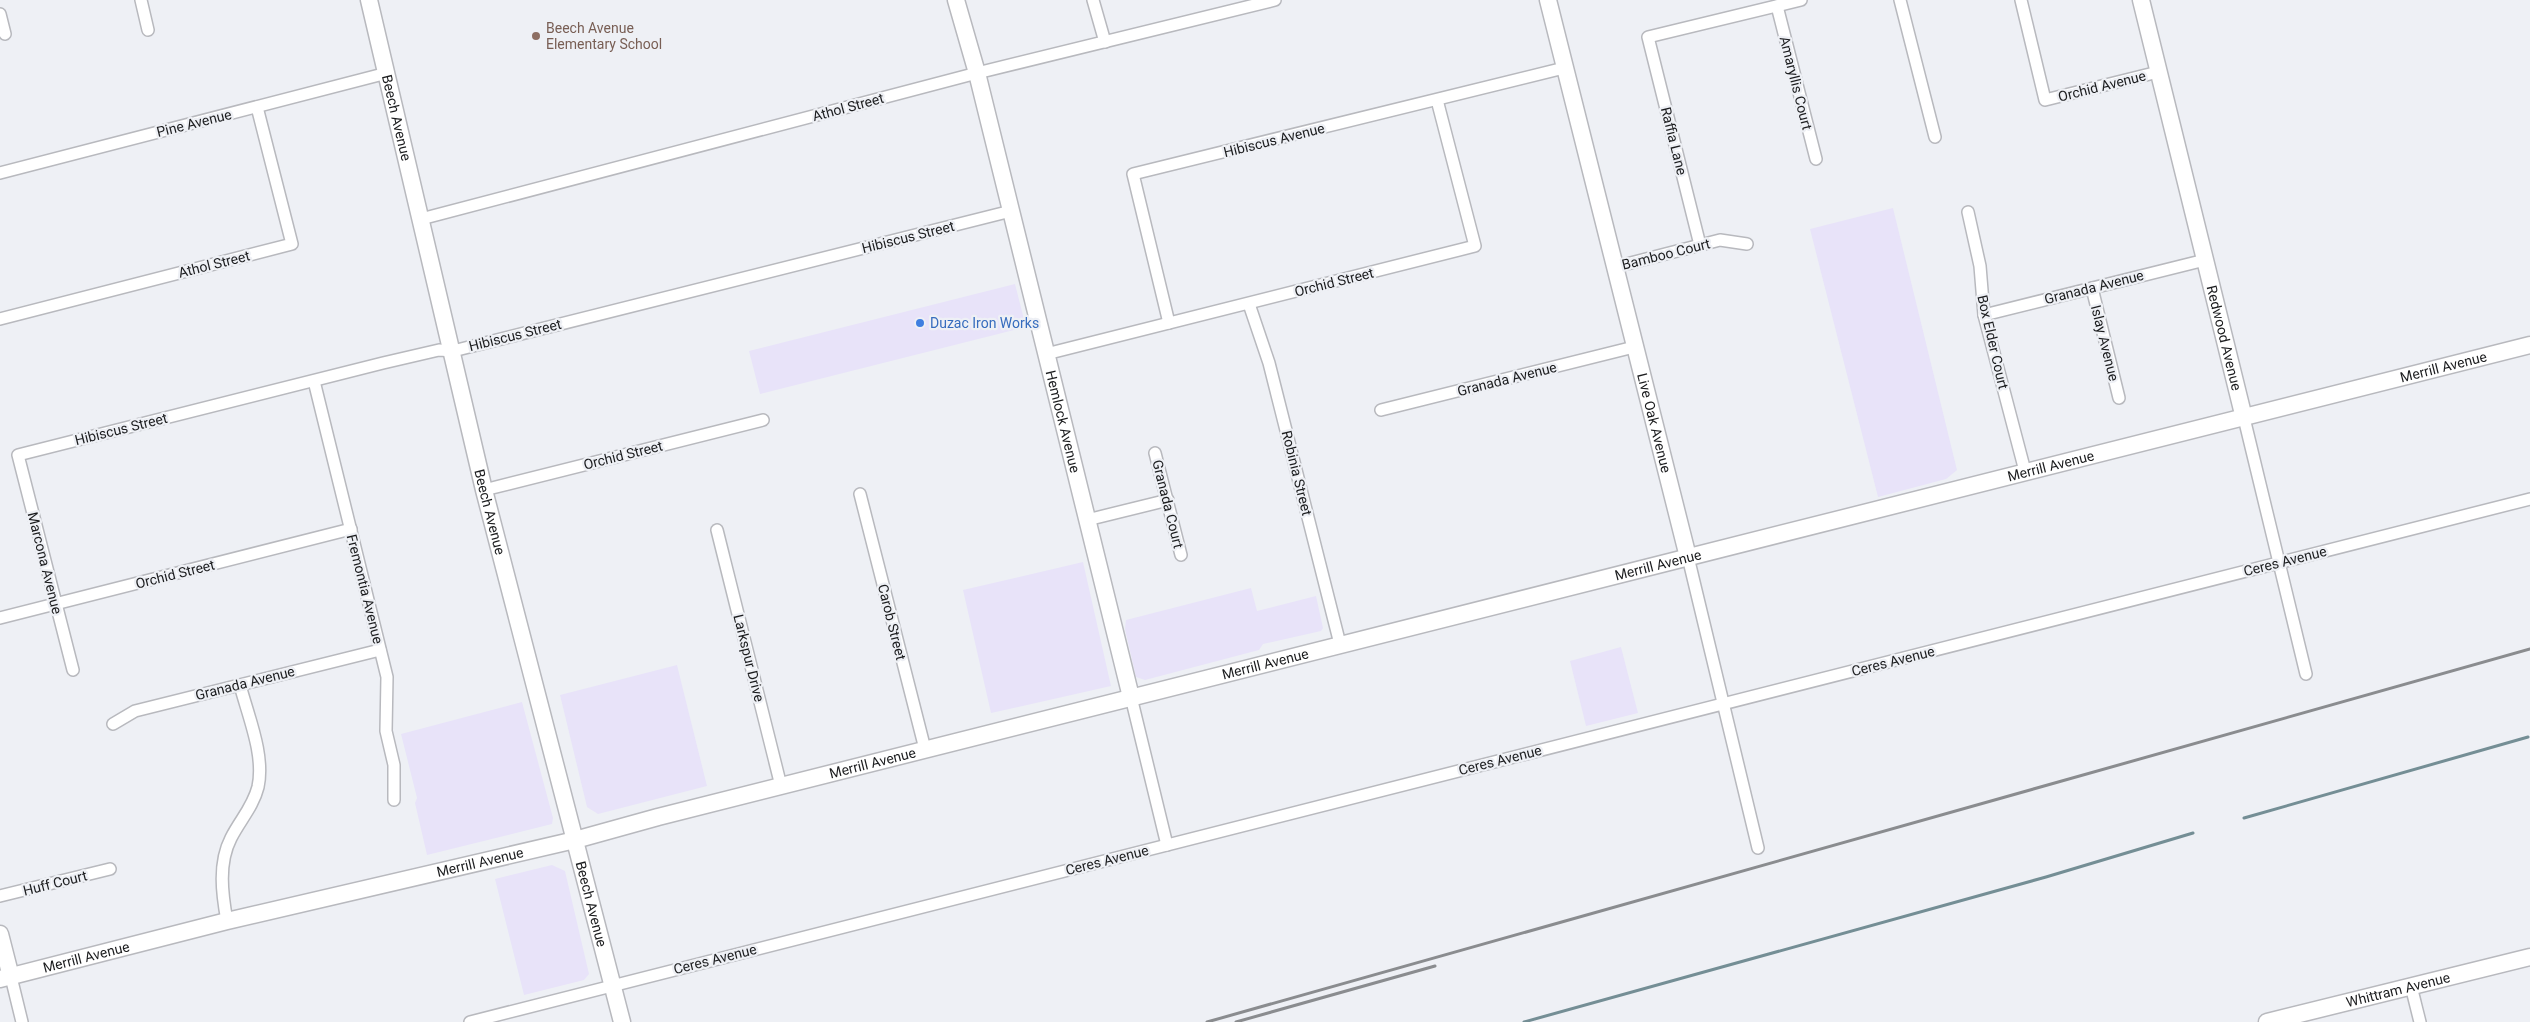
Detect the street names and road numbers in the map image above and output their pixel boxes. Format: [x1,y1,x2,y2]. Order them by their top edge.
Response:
street label: Amaryllis Court [1777,35,1815,132]
street label: Orchid Avenue [2056,67,2148,105]
street label: Beech Avenue [379,73,414,162]
street label: Athol Street [811,90,886,124]
street label: Raffia Lane [1658,105,1690,177]
street label: Pine Avenue [155,106,233,140]
street label: Hibiscus Avenue [1222,120,1326,160]
street label: Hibiscus Street [860,218,956,256]
street label: Bamboo Court [1620,235,1712,273]
street label: Athol Street [177,247,252,281]
street label: Orchid Street [1293,264,1376,300]
street label: Granada Avenue [2043,267,2145,307]
street label: Redwood Avenue [2204,284,2245,392]
street label: Box Elder Court [1974,293,2012,391]
street label: Islay Avenue [2088,303,2122,383]
street label: Hibiscus Street [467,316,563,354]
street label: Merrill Avenue [2398,348,2488,385]
street label: Granada Avenue [1456,359,1558,399]
street label: Hemlock Avenue [1043,369,1083,474]
street label: Live Oak Avenue [1634,371,1675,474]
street label: Hibiscus Street [73,410,169,448]
street label: Robinia Street [1279,429,1315,518]
street label: Orchid Street [582,437,665,473]
street label: Merrill Avenue [2006,447,2096,484]
street label: Granada Court [1149,458,1187,550]
street label: Beech Avenue [471,467,508,557]
street label: Marcona Avenue [25,510,65,616]
street label: Fremontia Avenue [344,533,386,645]
street label: Ceres Avenue [2242,543,2328,579]
street label: Merrill Avenue [1613,546,1703,583]
street label: Orchid Street [134,556,217,592]
street label: Carob Street [875,582,909,662]
street label: Larkspur Drive [730,613,768,703]
street label: Ceres Avenue [1850,643,1936,679]
street label: Merrill Avenue [1220,645,1310,682]
street label: Granada Avenue [194,663,296,703]
street label: Ceres Avenue [1457,742,1543,778]
street label: Merrill Avenue [828,744,918,782]
street label: Ceres Avenue [1064,842,1150,878]
street label: Merrill Avenue [435,844,525,880]
street label: Beech Avenue [573,859,610,949]
street label: Huff Court [21,867,89,899]
street label: Merrill Avenue [41,938,131,976]
street label: Ceres Avenue [672,941,758,977]
street label: Whittram Avenue [2344,969,2452,1010]

